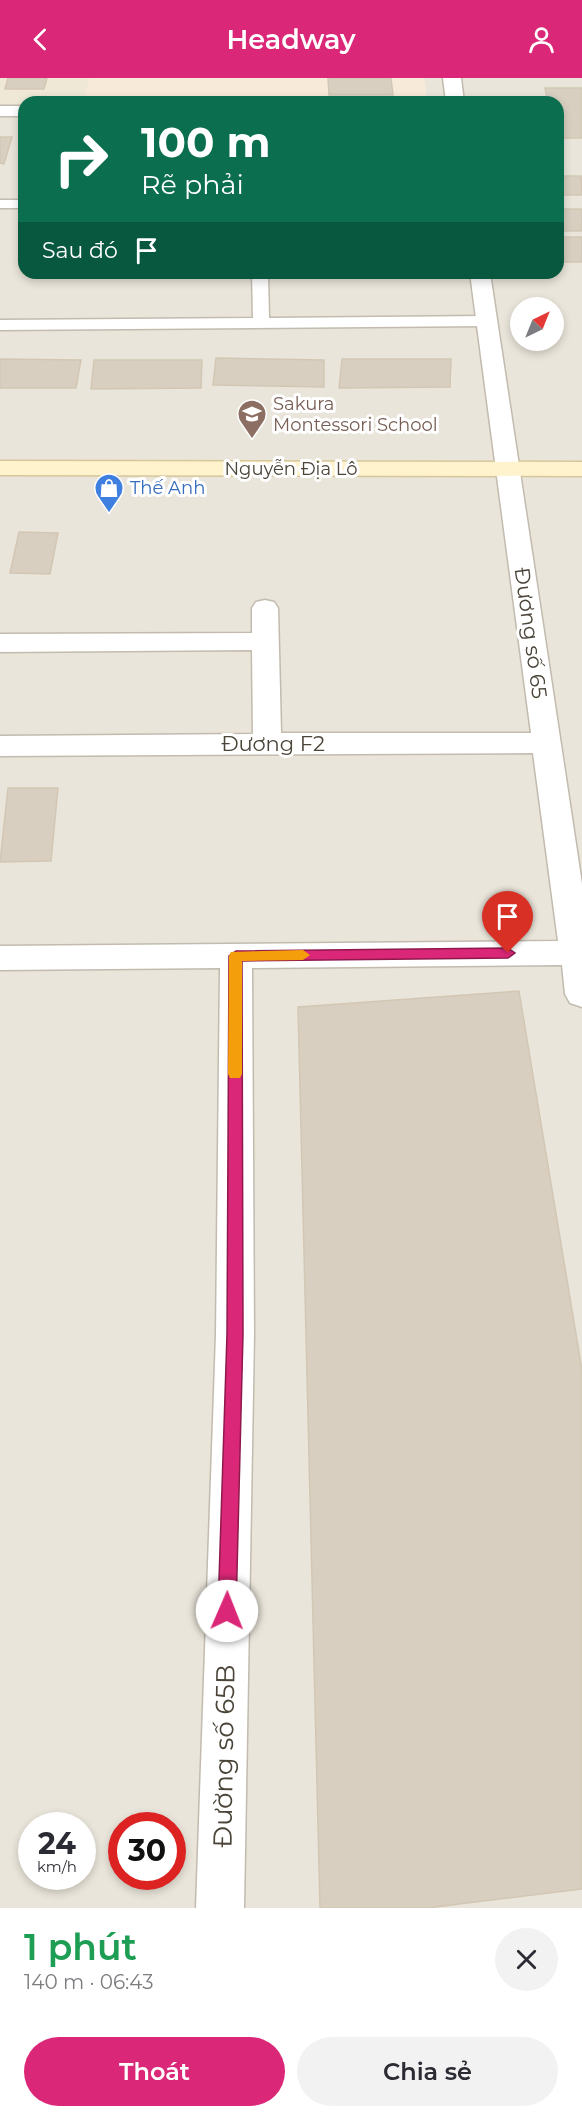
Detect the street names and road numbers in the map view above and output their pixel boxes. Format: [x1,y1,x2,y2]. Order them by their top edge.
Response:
street label: Nguyễn Địa Lô [224,458,358,480]
street label: Đương số 65 [509,566,553,700]
street label: Đương F2 [221,731,325,756]
street label: Đường số 65B [206,1664,242,1848]

